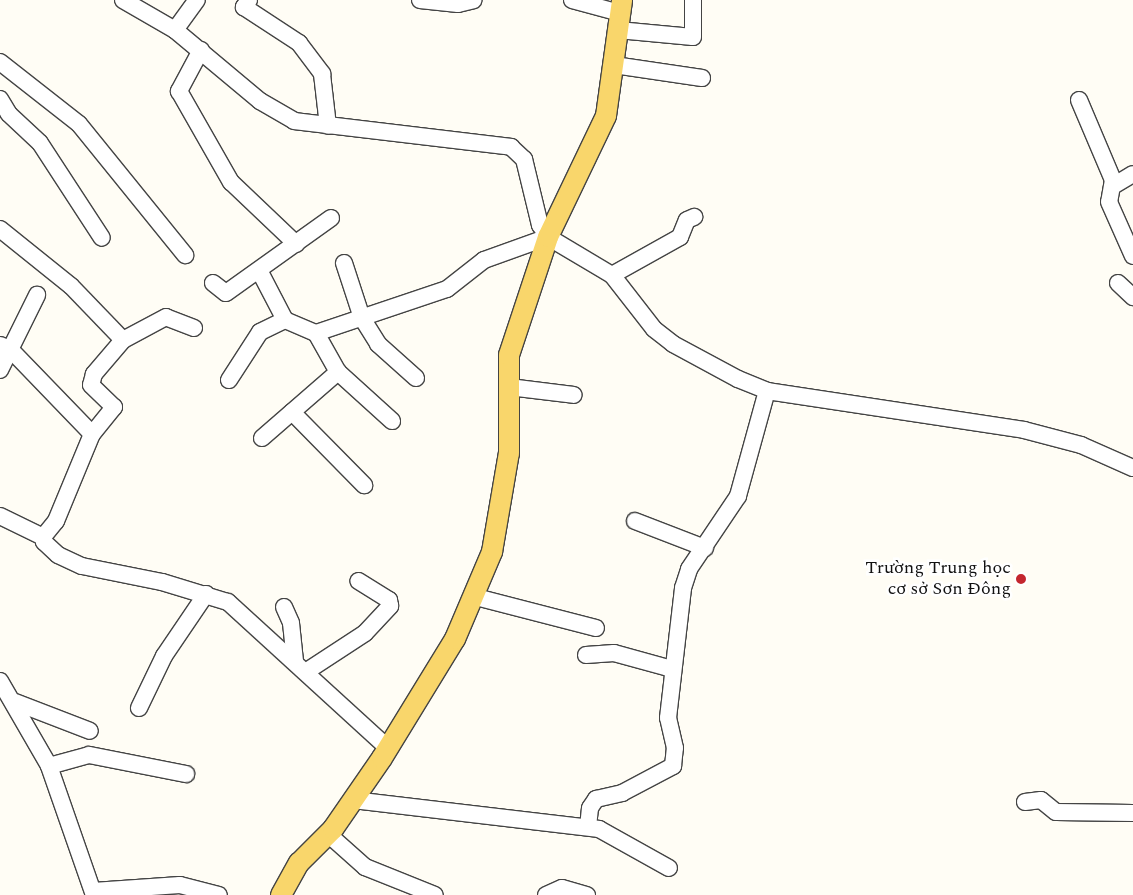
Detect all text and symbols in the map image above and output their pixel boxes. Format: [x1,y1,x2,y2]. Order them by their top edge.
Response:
place label: Trường Trung học cơ sở Sơn Đông [865,558,1011,600]
marker: Trường Trung học cơ sở Sơn Đông [1015,573,1027,585]

